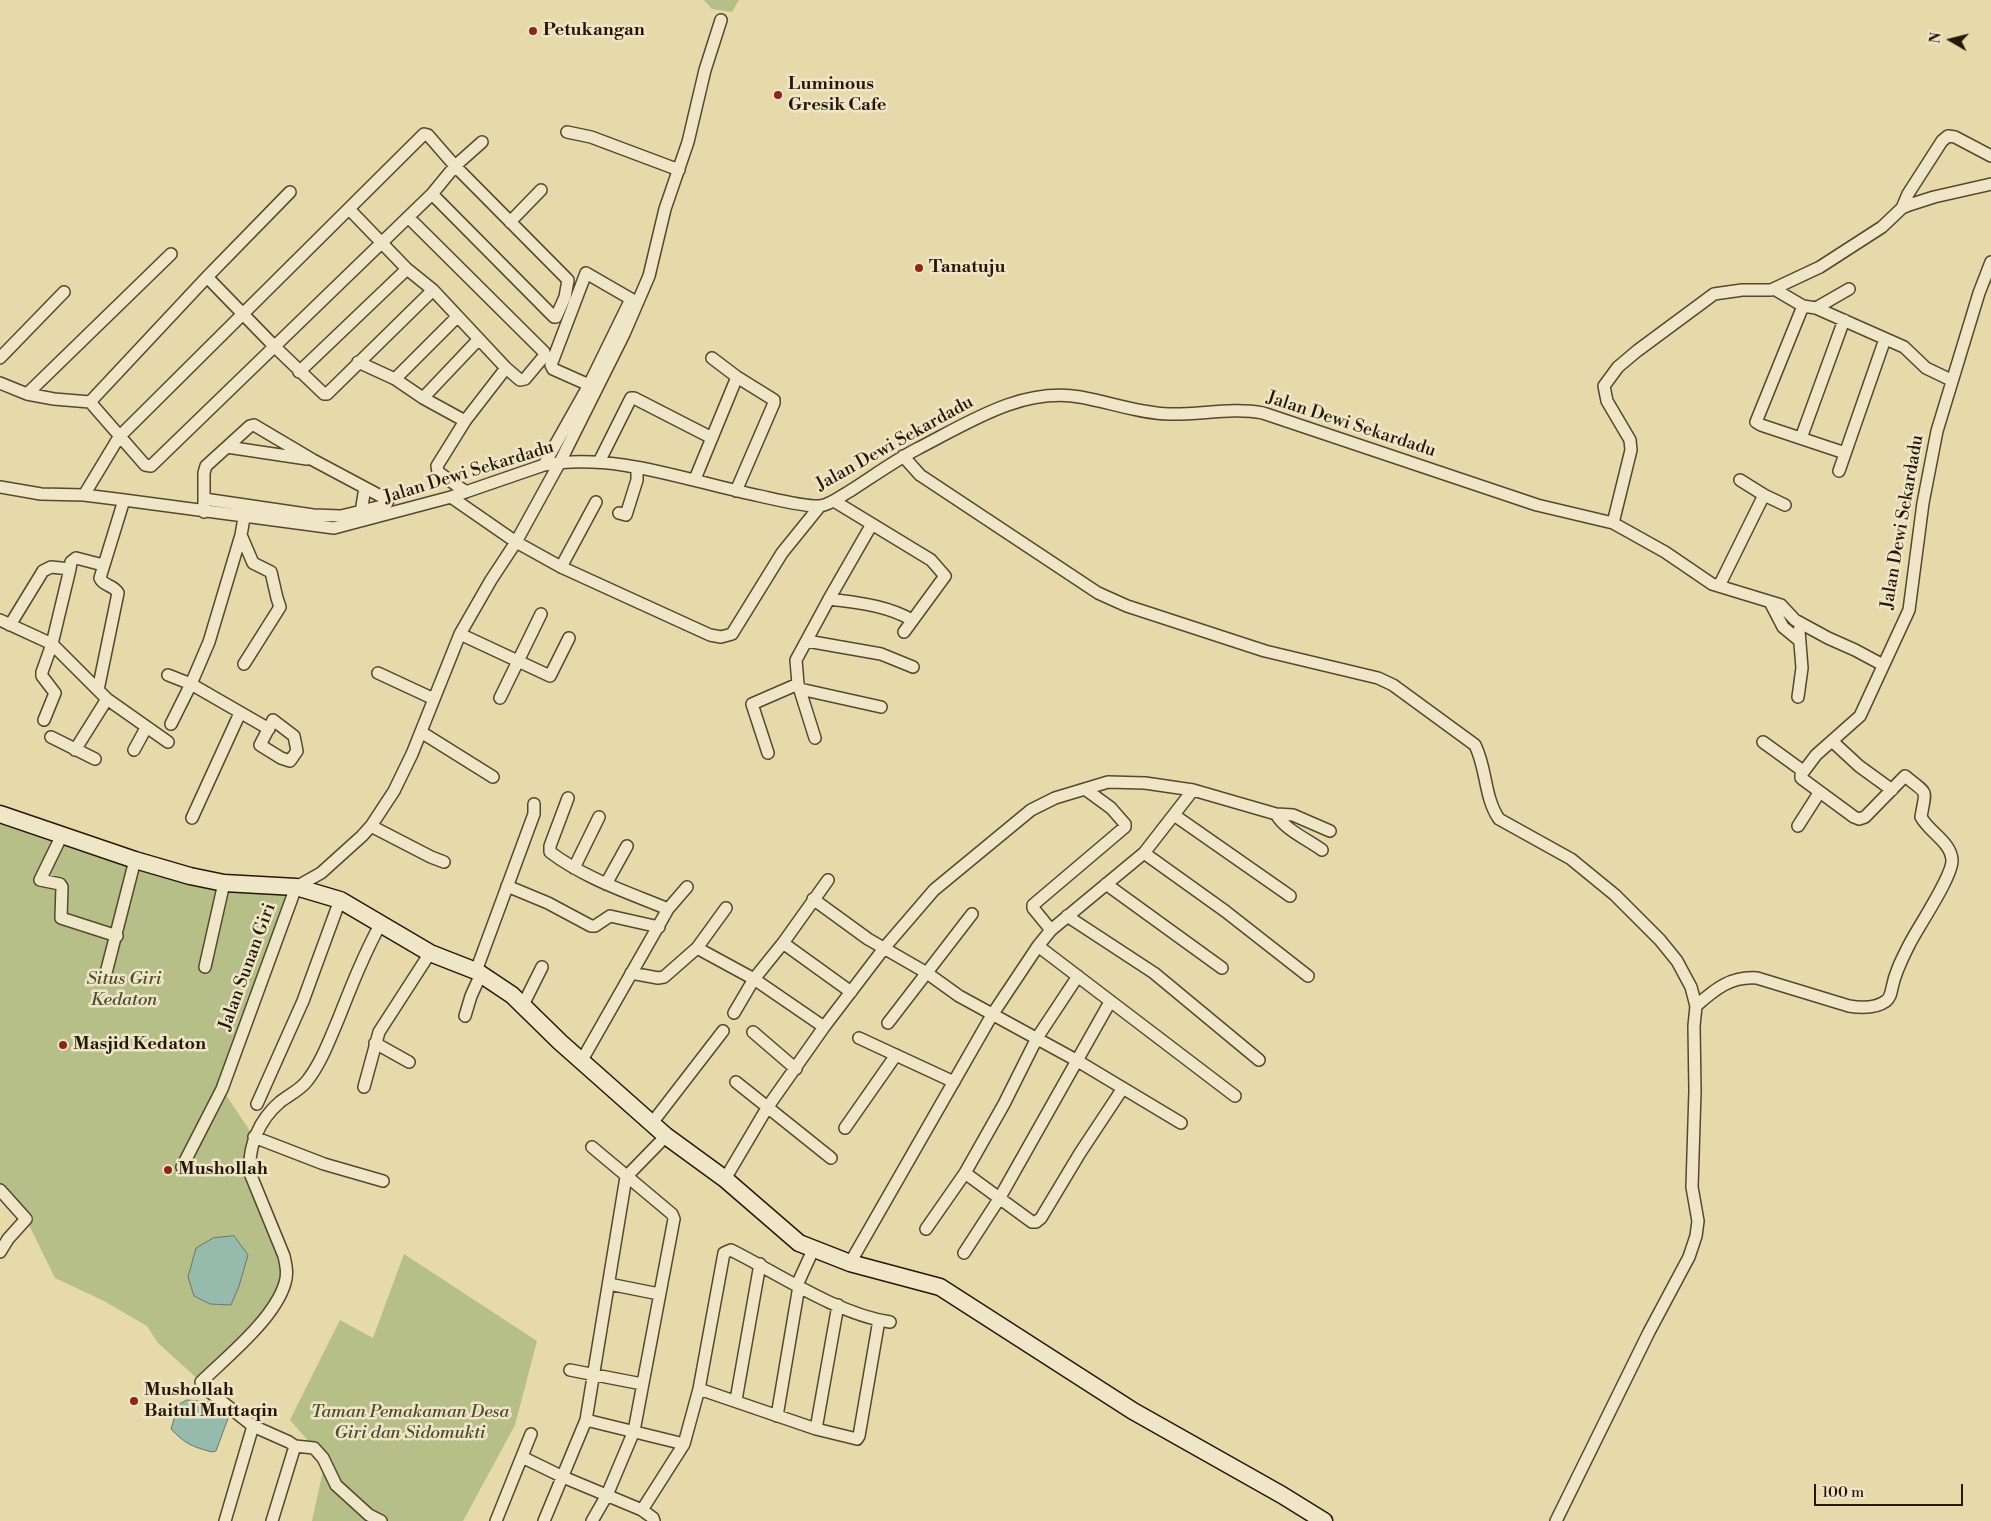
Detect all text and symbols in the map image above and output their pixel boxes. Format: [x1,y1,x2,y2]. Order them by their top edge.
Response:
north arrow [1926,15,1976,65]
place label: Petukangan [543,20,645,42]
marker: Petukangan [527,25,539,37]
text: N [1926,31,1946,45]
place label: Luminous Gresik Cafe [788,74,887,116]
marker: Luminous Gresik Cafe [772,89,784,101]
place label: Tanatuju [929,257,1005,279]
marker: Tanatuju [913,262,925,274]
street label: Jalan Dewi Sekardadu [1264,387,1438,463]
street label: Jalan Dewi Sekardadu [813,392,977,496]
street label: Jalan Dewi Sekardadu [1877,433,1929,611]
street label: Jalan Dewi Sekardadu [381,437,557,509]
street label: Jalan Sunan Giri [215,900,281,1034]
park label: Situs Giri Kedaton [86,969,162,1012]
place label: Masjid Kedaton [73,1034,206,1056]
marker: Masjid Kedaton [57,1039,69,1051]
place label: Mushollah [178,1159,268,1181]
marker: Mushollah [162,1164,174,1176]
place label: Mushollah Baitul Muttaqin [144,1380,278,1422]
marker: Mushollah Baitul Muttaqin [128,1395,140,1407]
park label: Taman Pemakaman Desa Giri dan Sidomukti [311,1402,509,1445]
scale bar [1816,1474,1965,1506]
text: 100 m [1822,1483,1864,1502]

